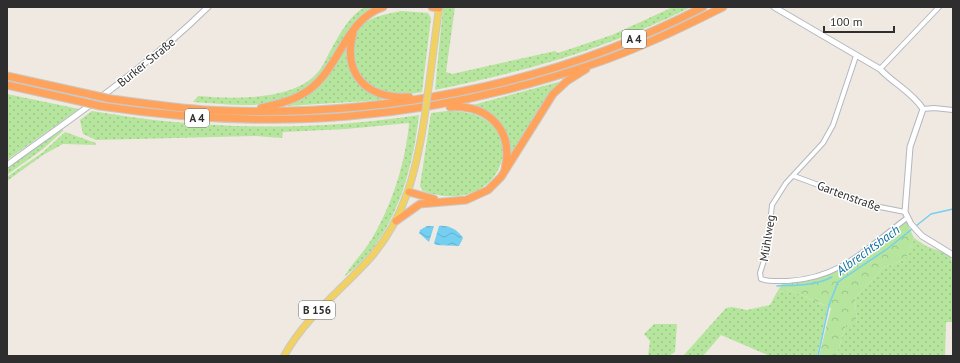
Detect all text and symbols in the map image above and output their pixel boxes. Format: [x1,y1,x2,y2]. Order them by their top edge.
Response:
scale bar [824,8,894,34]
text: 100 m [830,14,863,29]
road number: A 4 [622,30,646,48]
street label: Burker Straße [114,34,178,90]
road number: A 4 [185,109,209,127]
street label: Gartenstraße [815,178,883,214]
street label: Mühlweg [756,214,778,262]
water label: Albrechtsbach [832,221,903,279]
road number: B 156 [299,301,335,319]

